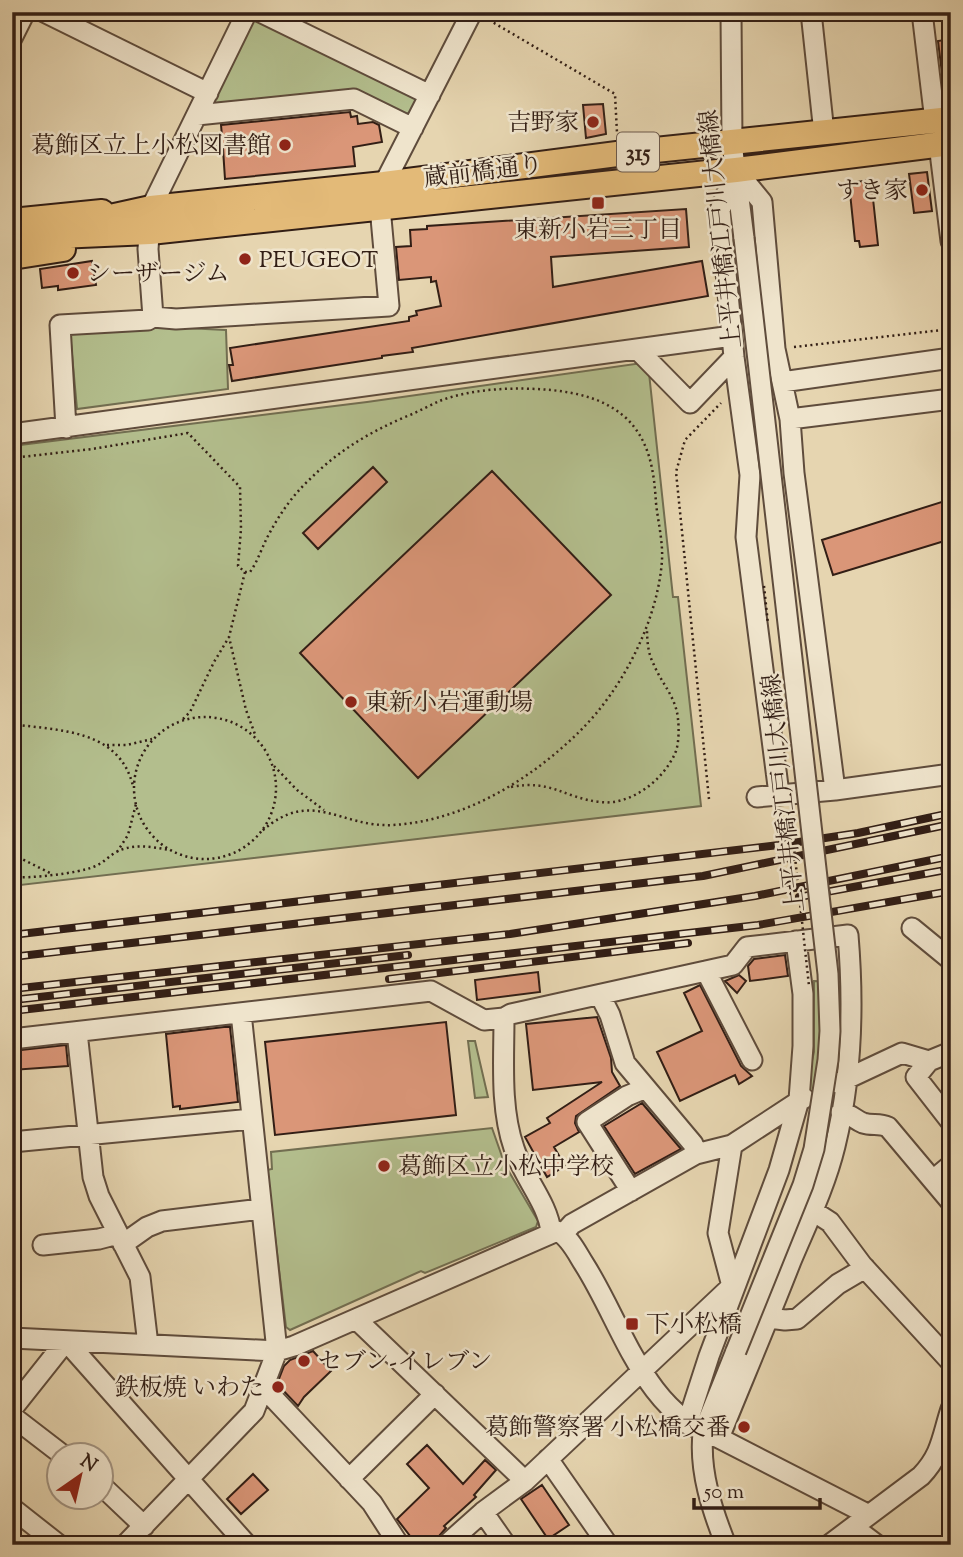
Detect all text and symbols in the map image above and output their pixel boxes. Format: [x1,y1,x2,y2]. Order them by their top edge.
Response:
place label: 吉野家 [507,107,579,141]
street label: 上平井橋江戸川大橋線 [693,108,751,350]
marker: 吉野家 [585,114,601,130]
place label: 葛飾区立上小松図書館 [31,130,271,164]
road number: 315 [617,132,659,172]
marker: 葛飾区立上小松図書館 [277,137,293,153]
street label: 蔵前橋通り [422,149,545,197]
place label: すき家 [836,175,908,209]
marker: すき家 [914,182,930,198]
marker: 東新小岩三丁目 [590,195,606,211]
place label: 東新小岩三丁目 [514,214,682,248]
place label: PEUGEOT [259,244,378,278]
marker: PEUGEOT [237,251,253,267]
place label: シーザージム [87,258,230,292]
marker: シーザージム [65,265,81,281]
street label: 上平井橋江戸川大橋線 [756,672,814,914]
place label: 東新小岩運動場 [365,687,533,721]
marker: 東新小岩運動場 [343,694,359,710]
place label: 葛飾区立小松中学校 [398,1151,614,1185]
marker: 葛飾区立小松中学校 [376,1158,392,1174]
place label: 下小松橋 [646,1309,742,1343]
marker: 下小松橋 [624,1316,640,1332]
place label: セブン-イレブン [318,1346,492,1380]
marker: セブン-イレブン [296,1353,312,1369]
place label: 鉄板焼 いわた [115,1372,264,1406]
marker: 鉄板焼 いわた [270,1379,286,1395]
place label: 葛飾警察署 小松橋交番 [485,1412,730,1446]
marker: 葛飾警察署 小松橋交番 [736,1419,752,1435]
north arrow [46,1442,116,1512]
text: N [74,1449,102,1479]
scale bar [694,1466,820,1510]
text: 50 m [703,1478,744,1508]

